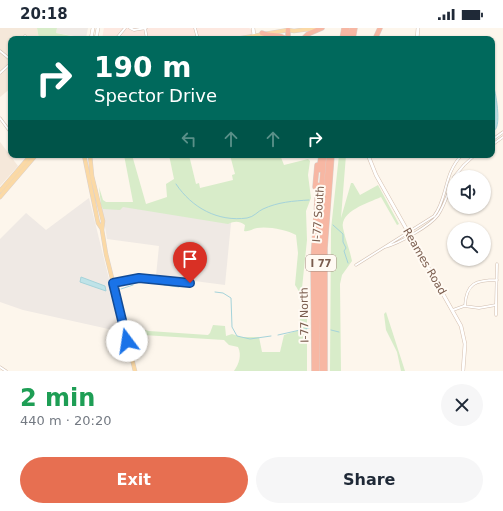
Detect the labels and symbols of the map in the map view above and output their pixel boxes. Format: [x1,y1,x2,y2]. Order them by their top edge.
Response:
street label: I-77 South [310,185,327,243]
street label: Reames Road [400,226,449,297]
pin [173,242,207,283]
road number: I 77 [306,255,336,271]
street label: I-77 North [298,287,311,343]
position arrow [106,320,148,362]

